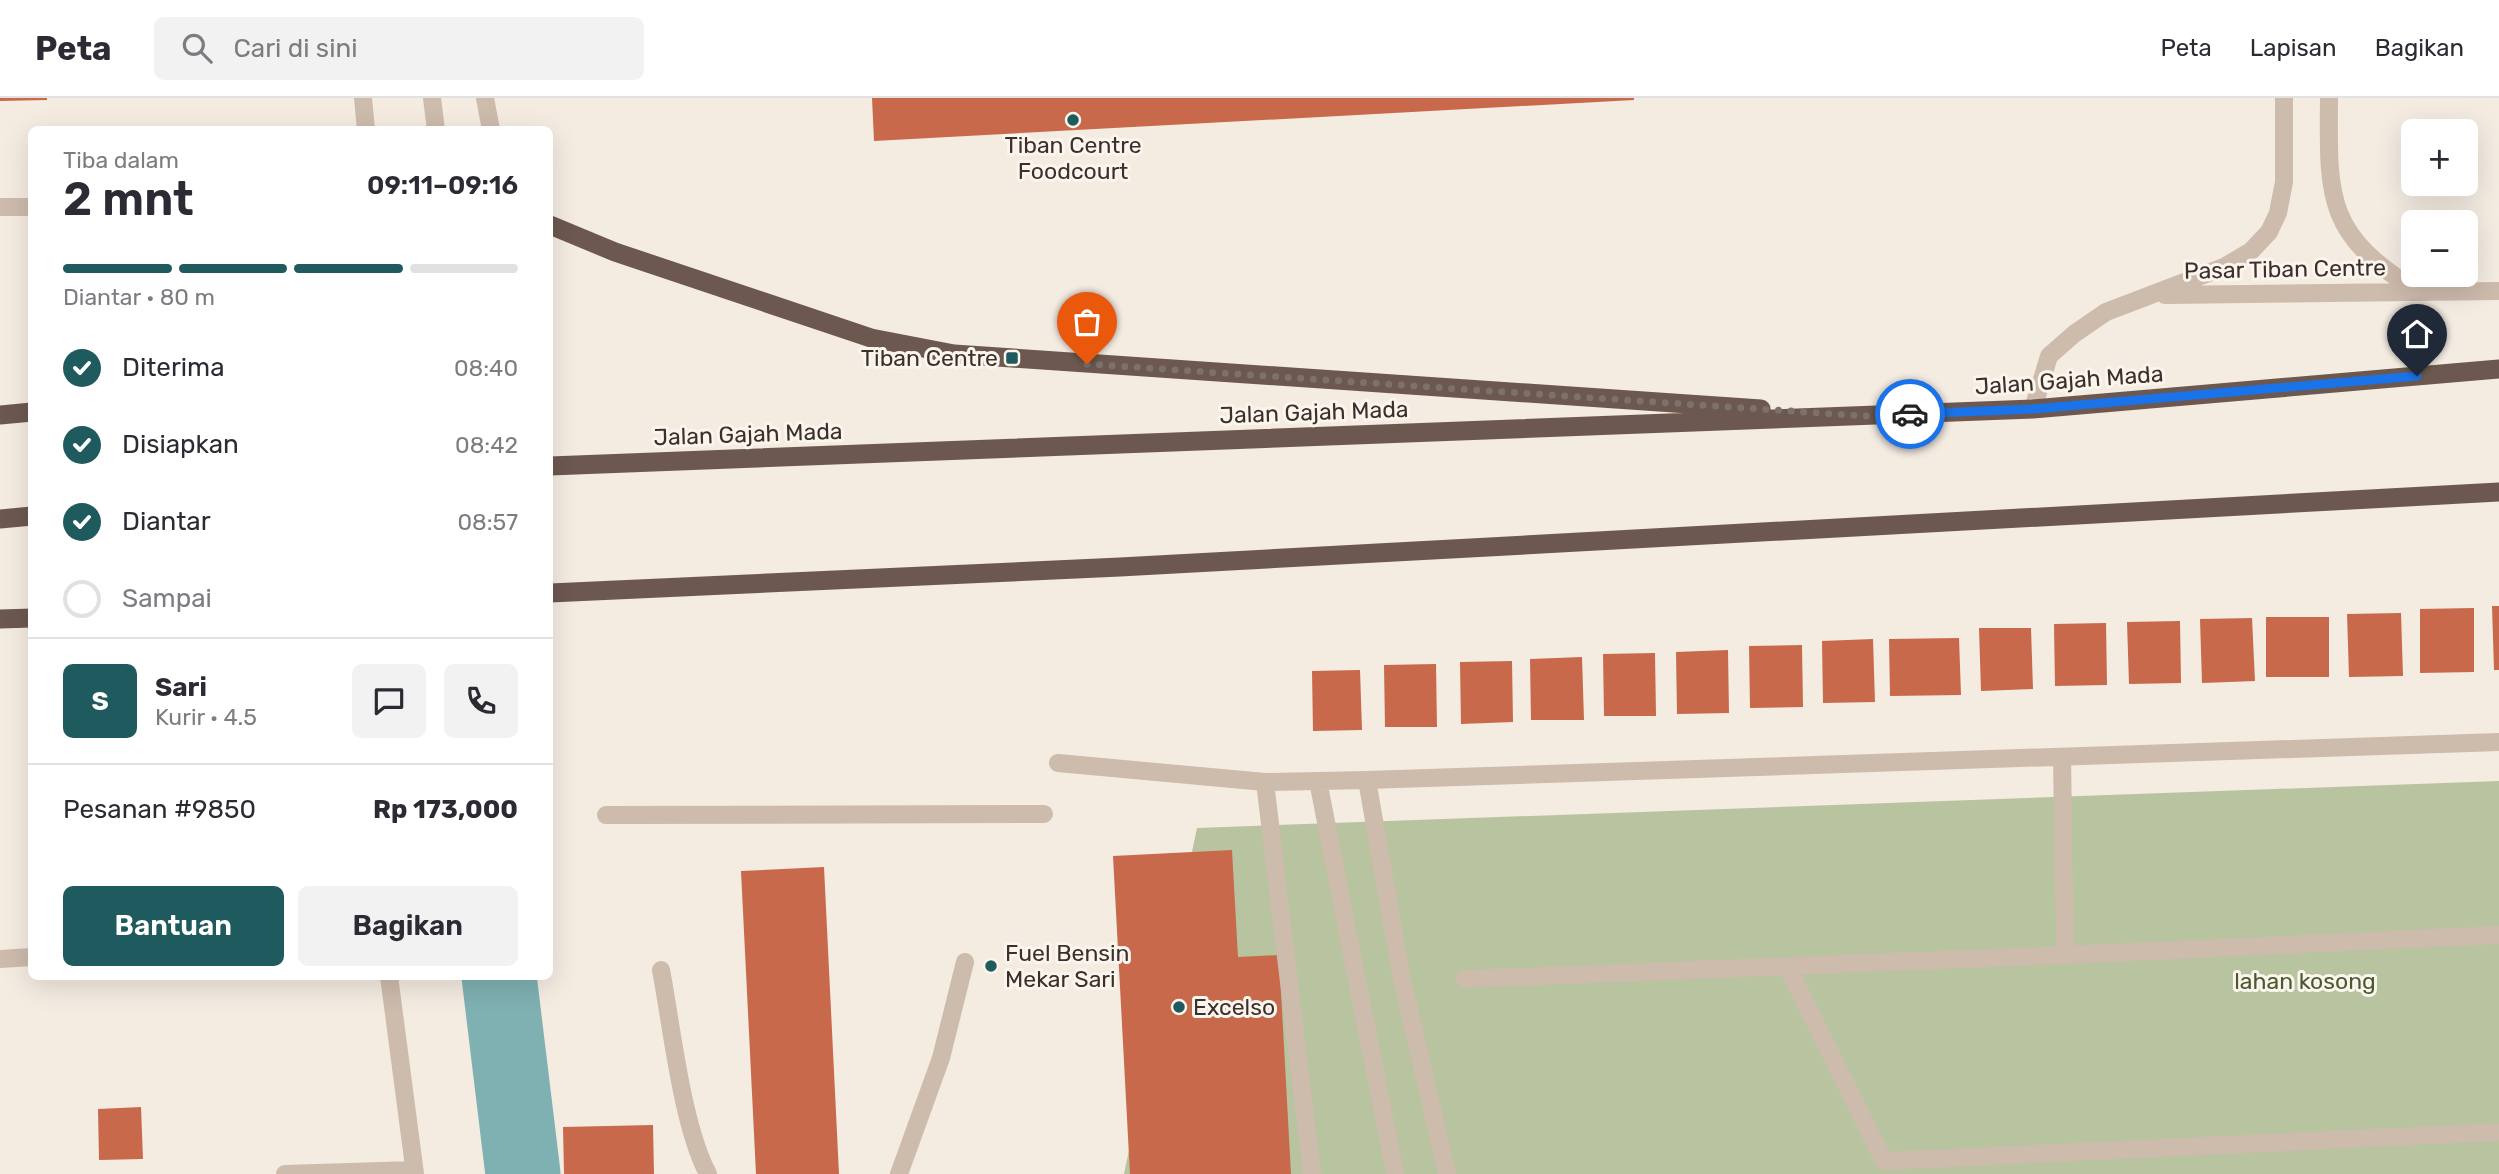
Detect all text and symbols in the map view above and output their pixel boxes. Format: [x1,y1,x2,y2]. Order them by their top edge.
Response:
search box [154,17,644,80]
text: Peta [35,29,112,68]
icon: search [178,29,216,67]
text: Cari di sini [234,33,357,64]
text: Peta [2160,34,2212,62]
text: Lapisan [2250,34,2337,62]
text: Bagikan [2375,34,2464,62]
marker: Tiban Centre Foodcourt [1065,112,1081,128]
map controls [2401,119,2478,287]
button: + [2401,119,2478,196]
place label: Tiban Centre Foodcourt [1004,131,1142,185]
text: Tiba dalam [63,146,179,174]
text: 09:11–09:16 [367,170,518,201]
text: 2 mnt [63,172,194,227]
button: − [2401,210,2478,287]
street label: Pasar Tiban Centre [2184,253,2386,285]
text: Diantar · 80 m [63,283,215,311]
pin [1057,292,1117,364]
icon: bag [1068,303,1106,341]
pin [2387,304,2447,376]
icon: home [2398,315,2436,353]
place label: Tiban Centre [861,344,998,372]
icon: check [63,349,101,387]
marker: Tiban Centre [1004,350,1020,366]
text: Diterima [122,352,225,383]
text: 08:40 [454,354,518,382]
street label: Jalan Gajah Mada [1974,359,2164,401]
courier [1875,379,1945,449]
street label: Jalan Gajah Mada [1219,395,1409,429]
icon: car [1891,395,1929,433]
street label: Jalan Gajah Mada [653,417,843,451]
icon: check [63,426,101,464]
text: Disiapkan [122,429,239,460]
text: 08:42 [455,431,518,459]
icon: check [63,503,101,541]
text: Diantar [122,506,211,537]
text: 08:57 [457,508,518,536]
text: Sampai [122,583,212,614]
button: chat [352,664,426,738]
button: phone [444,664,518,738]
text: Sari [155,672,207,703]
text: S [91,686,109,717]
text: Kurir · 4.5 [155,703,257,731]
text: Pesanan #9850 [63,794,256,825]
text: Rp 173,000 [373,794,518,825]
button: Bantuan [63,886,284,966]
button: Bagikan [298,886,518,966]
place label: Fuel Bensin Mekar Sari [1005,939,1130,993]
marker: Fuel Bensin Mekar Sari [983,958,999,974]
park label: lahan kosong [2234,967,2376,995]
place label: Excelso [1193,993,1275,1021]
marker: Excelso [1171,999,1187,1015]

